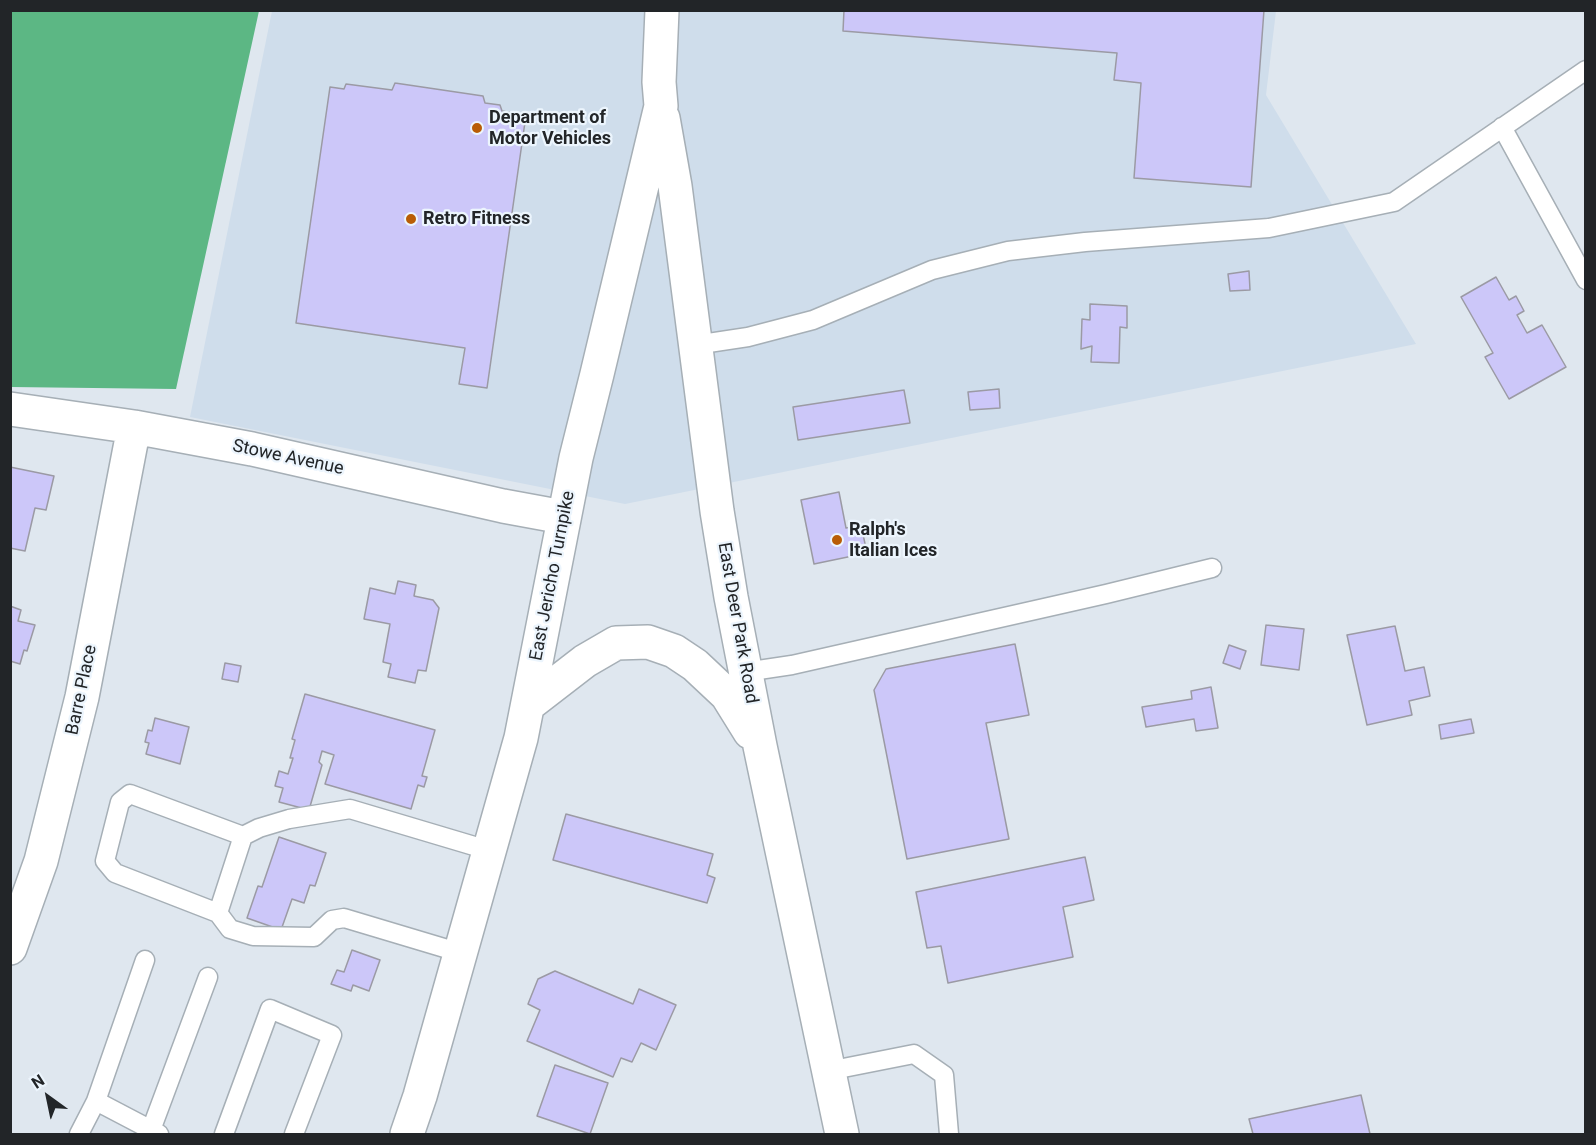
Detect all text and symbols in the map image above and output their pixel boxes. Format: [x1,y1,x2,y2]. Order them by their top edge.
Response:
place label: Department of Motor Vehicles [489,107,611,150]
marker: Department of Motor Vehicles [470,121,484,135]
place label: Retro Fitness [423,208,530,230]
marker: Retro Fitness [404,212,418,226]
street label: Stowe Avenue [230,436,346,480]
street label: East Jericho Turnpike [526,489,580,663]
place label: Ralph's Italian Ices [849,519,937,562]
marker: Ralph's Italian Ices [830,533,844,547]
street label: East Deer Park Road [712,541,762,705]
street label: Barre Place [62,643,102,737]
north arrow [18,1067,78,1127]
text: N [28,1070,48,1093]

